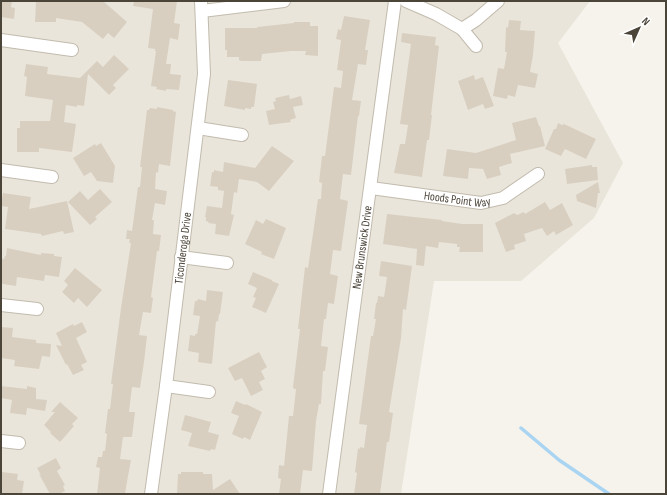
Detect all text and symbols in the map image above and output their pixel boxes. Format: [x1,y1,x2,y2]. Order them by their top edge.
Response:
north arrow [619,8,659,48]
text: N [639,15,652,28]
street label: Hoods Point Way [423,188,492,211]
street label: New Brunswick Drive [349,204,375,290]
street label: Ticonderoga Drive [171,211,195,285]

